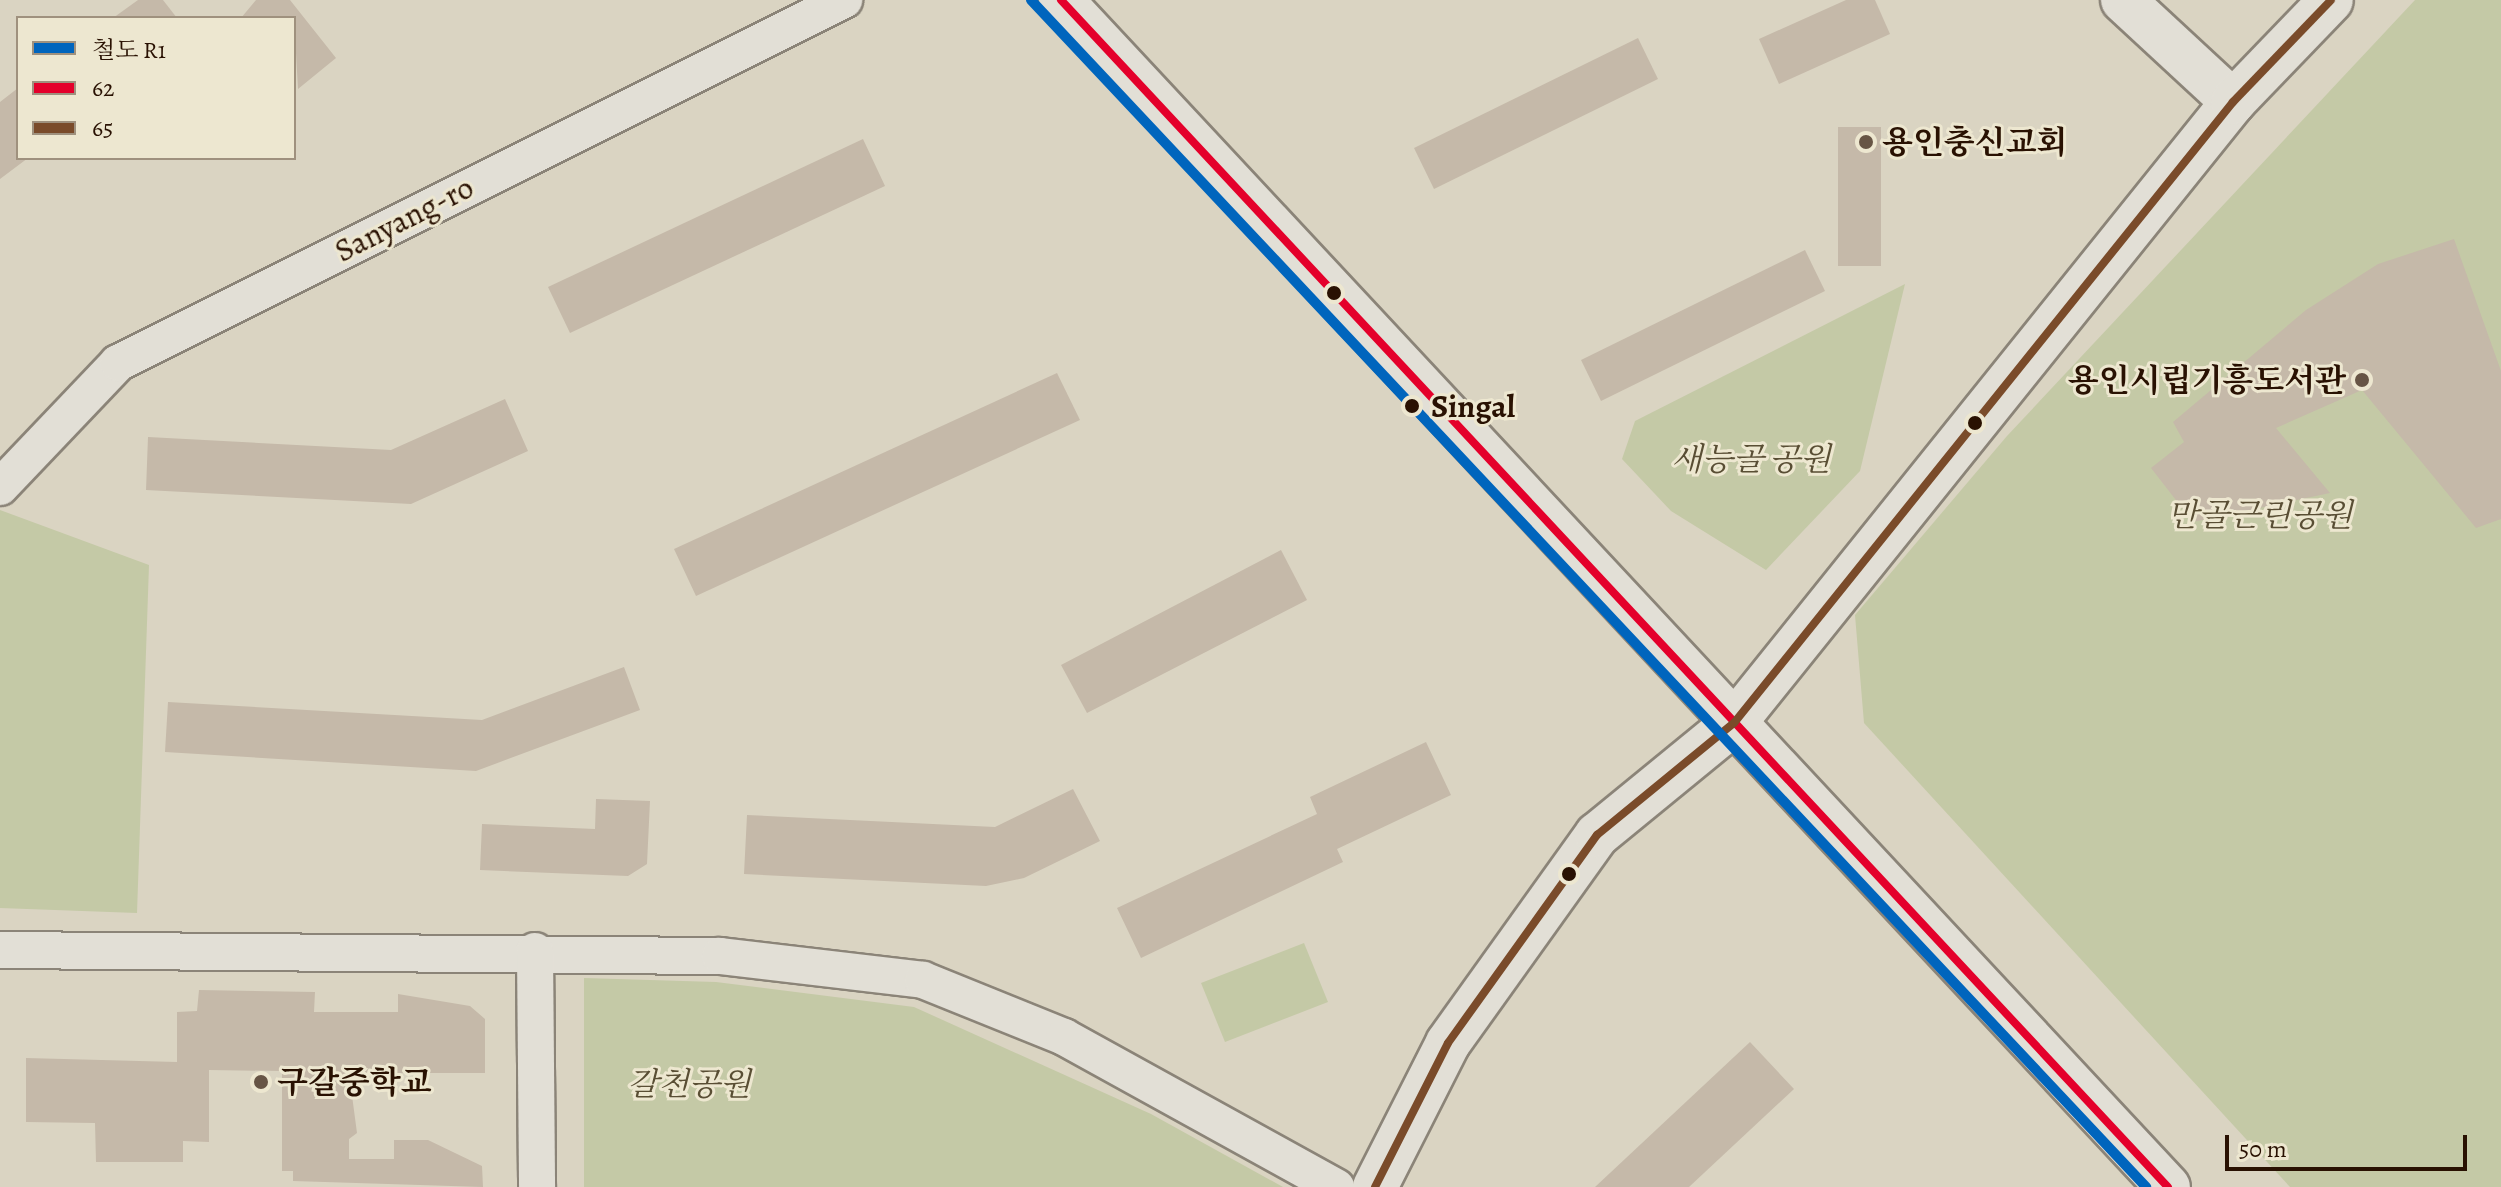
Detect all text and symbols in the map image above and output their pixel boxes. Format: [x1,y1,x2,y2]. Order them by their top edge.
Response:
legend [16,16,296,160]
text: 철도 R1 [92,34,166,66]
text: 62 [92,72,115,104]
text: 65 [92,112,113,144]
place label: 용인충신교회 [1882,123,2067,161]
marker: 용인충신교회 [1857,133,1875,151]
street label: Sanyang-ro [328,168,480,270]
unlabelled marker [1326,285,1342,301]
place label: 용인시립기흥도서관 [2068,361,2346,399]
marker: 용인시립기흥도서관 [2353,371,2371,389]
place label: Singal [1431,387,1515,425]
marker: Singal [1400,394,1424,418]
unlabelled marker [1967,415,1983,431]
park label: 새능골 공원 [1671,440,1831,478]
park label: 만골근린공원 [2167,496,2353,534]
unlabelled marker [1561,866,1577,882]
place label: 구갈중학교 [277,1063,432,1101]
park label: 갈천공원 [627,1065,751,1103]
marker: 구갈중학교 [252,1073,270,1091]
scale bar [2229,1119,2471,1169]
text: 50 m [2239,1133,2287,1165]

